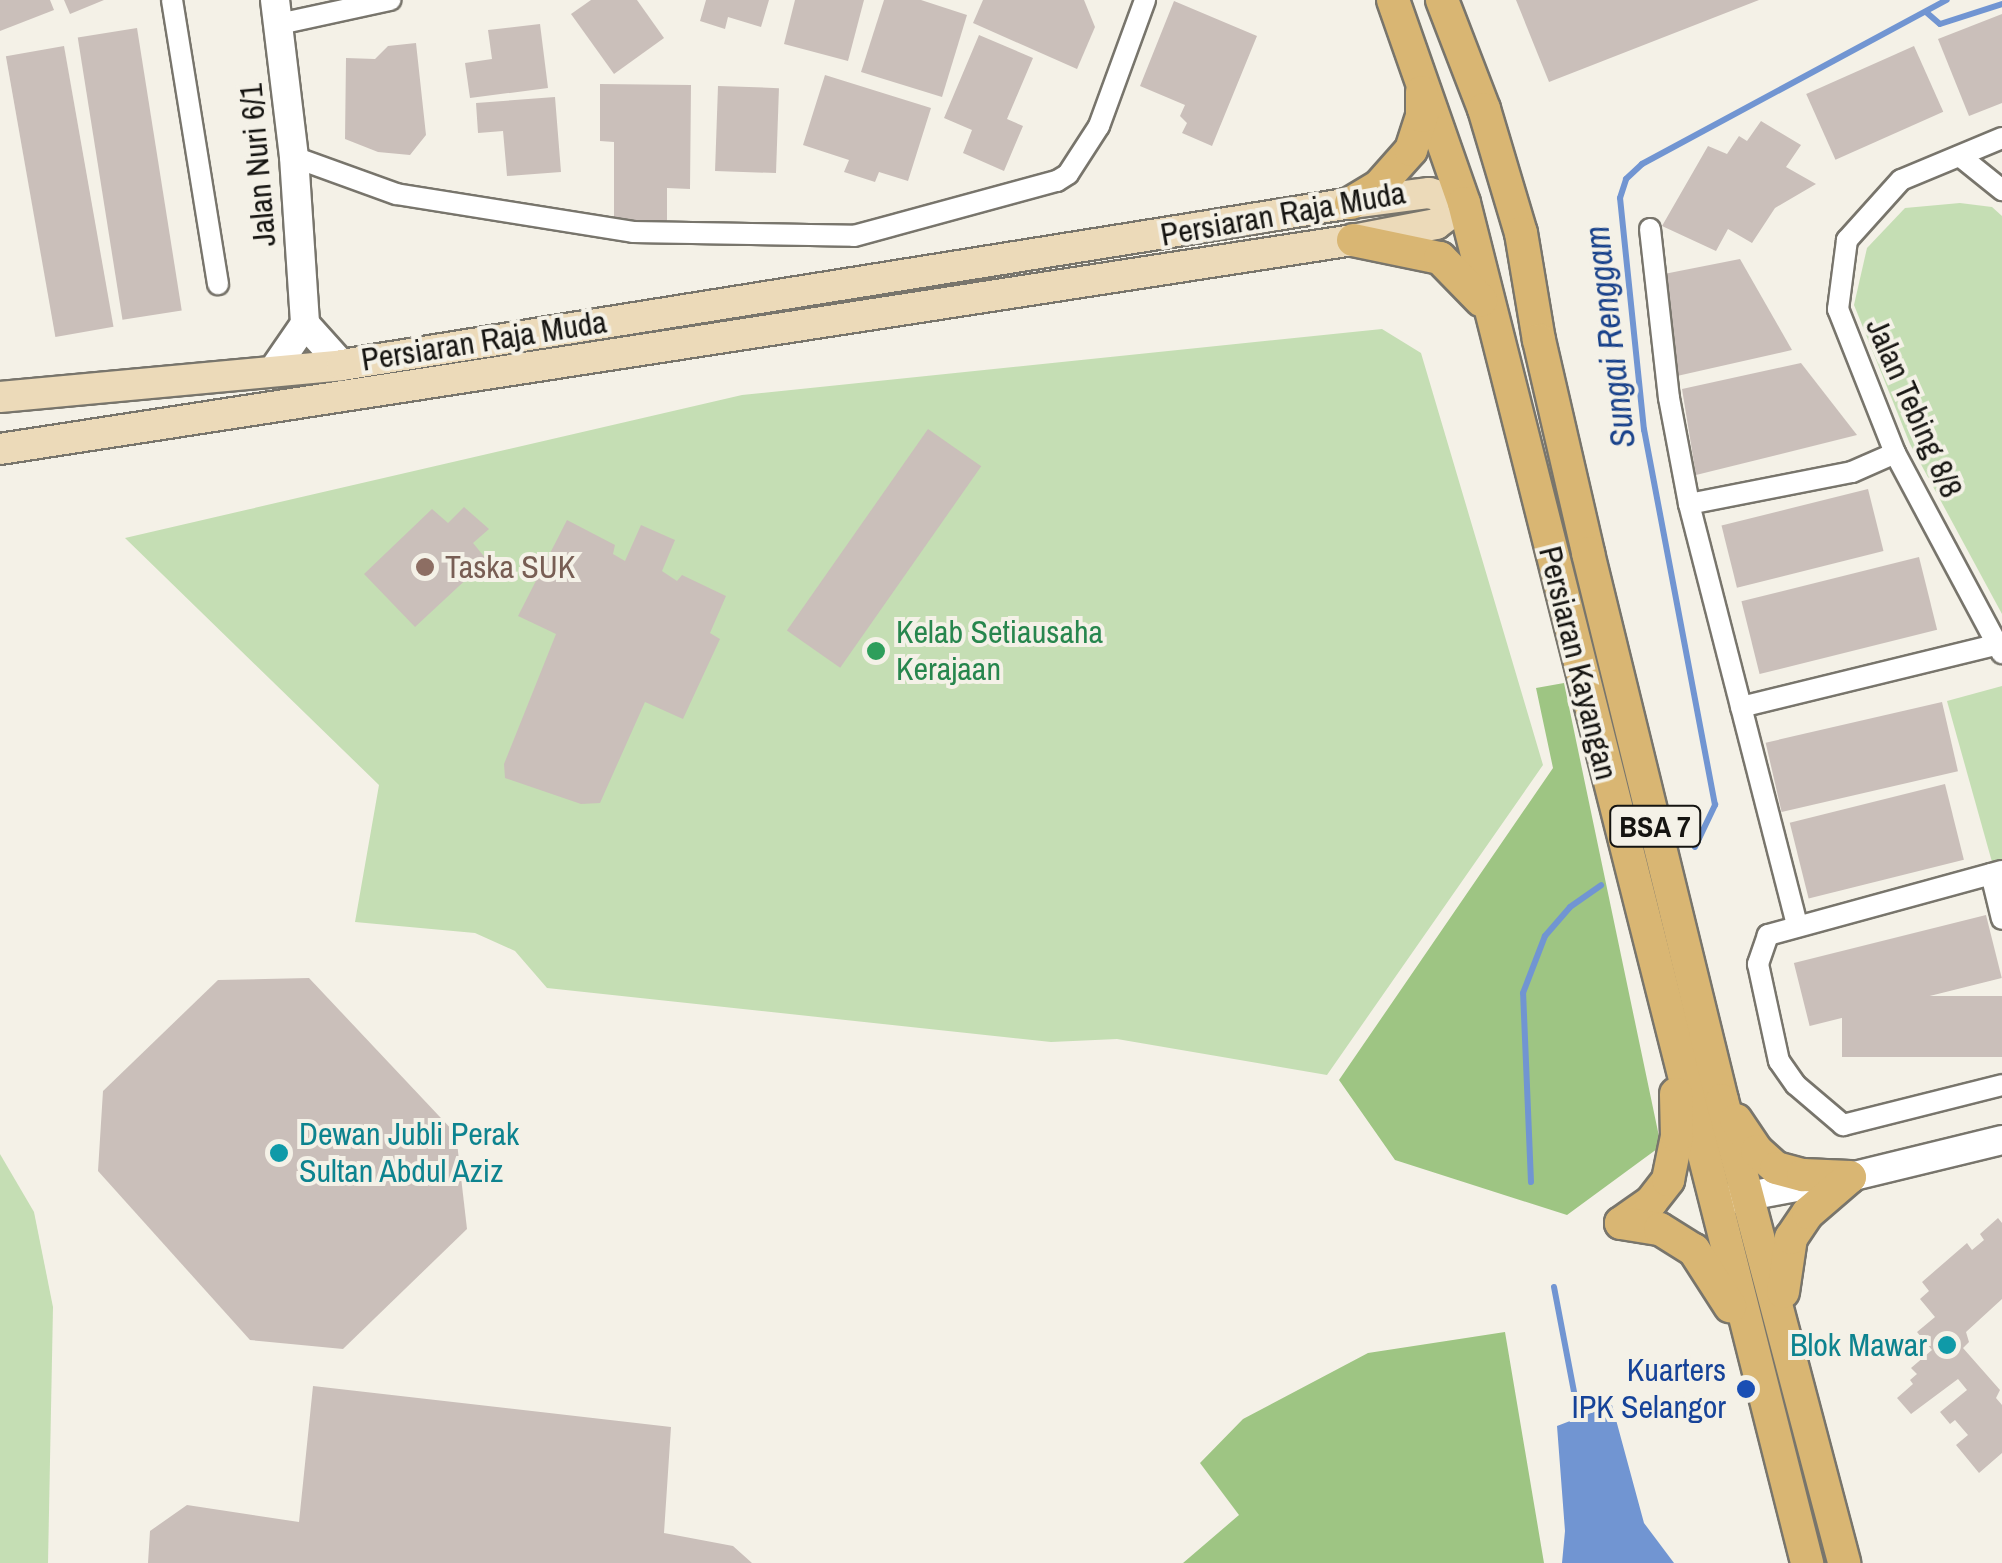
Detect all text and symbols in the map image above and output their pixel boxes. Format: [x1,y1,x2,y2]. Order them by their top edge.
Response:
street label: Jalan Nuri 6/1 [232,82,284,248]
street label: Persiaran Raja Muda [1158,174,1408,254]
water label: Sungai Renggam [1576,224,1644,450]
street label: Persiaran Raja Muda [359,303,609,379]
street label: Jalan Tebing 8/8 [1857,312,1971,504]
street label: Persiaran Kayangan [1530,542,1626,784]
place label: Taska SUK [445,548,575,586]
marker: Taska SUK [414,556,436,578]
place label: Kelab Setiausaha Kerajaan [896,614,1103,689]
marker: Kelab Setiausaha Kerajaan [865,640,887,662]
road number: BSA 7 [1608,801,1702,851]
place label: Dewan Jubli Perak Sultan Abdul Aziz [299,1116,519,1191]
marker: Dewan Jubli Perak Sultan Abdul Aziz [268,1142,290,1164]
place label: Blok Mawar [1790,1326,1927,1364]
marker: Blok Mawar [1936,1334,1958,1356]
place label: Kuarters IPK Selangor [1571,1352,1726,1427]
marker: Kuarters IPK Selangor [1735,1378,1757,1400]

